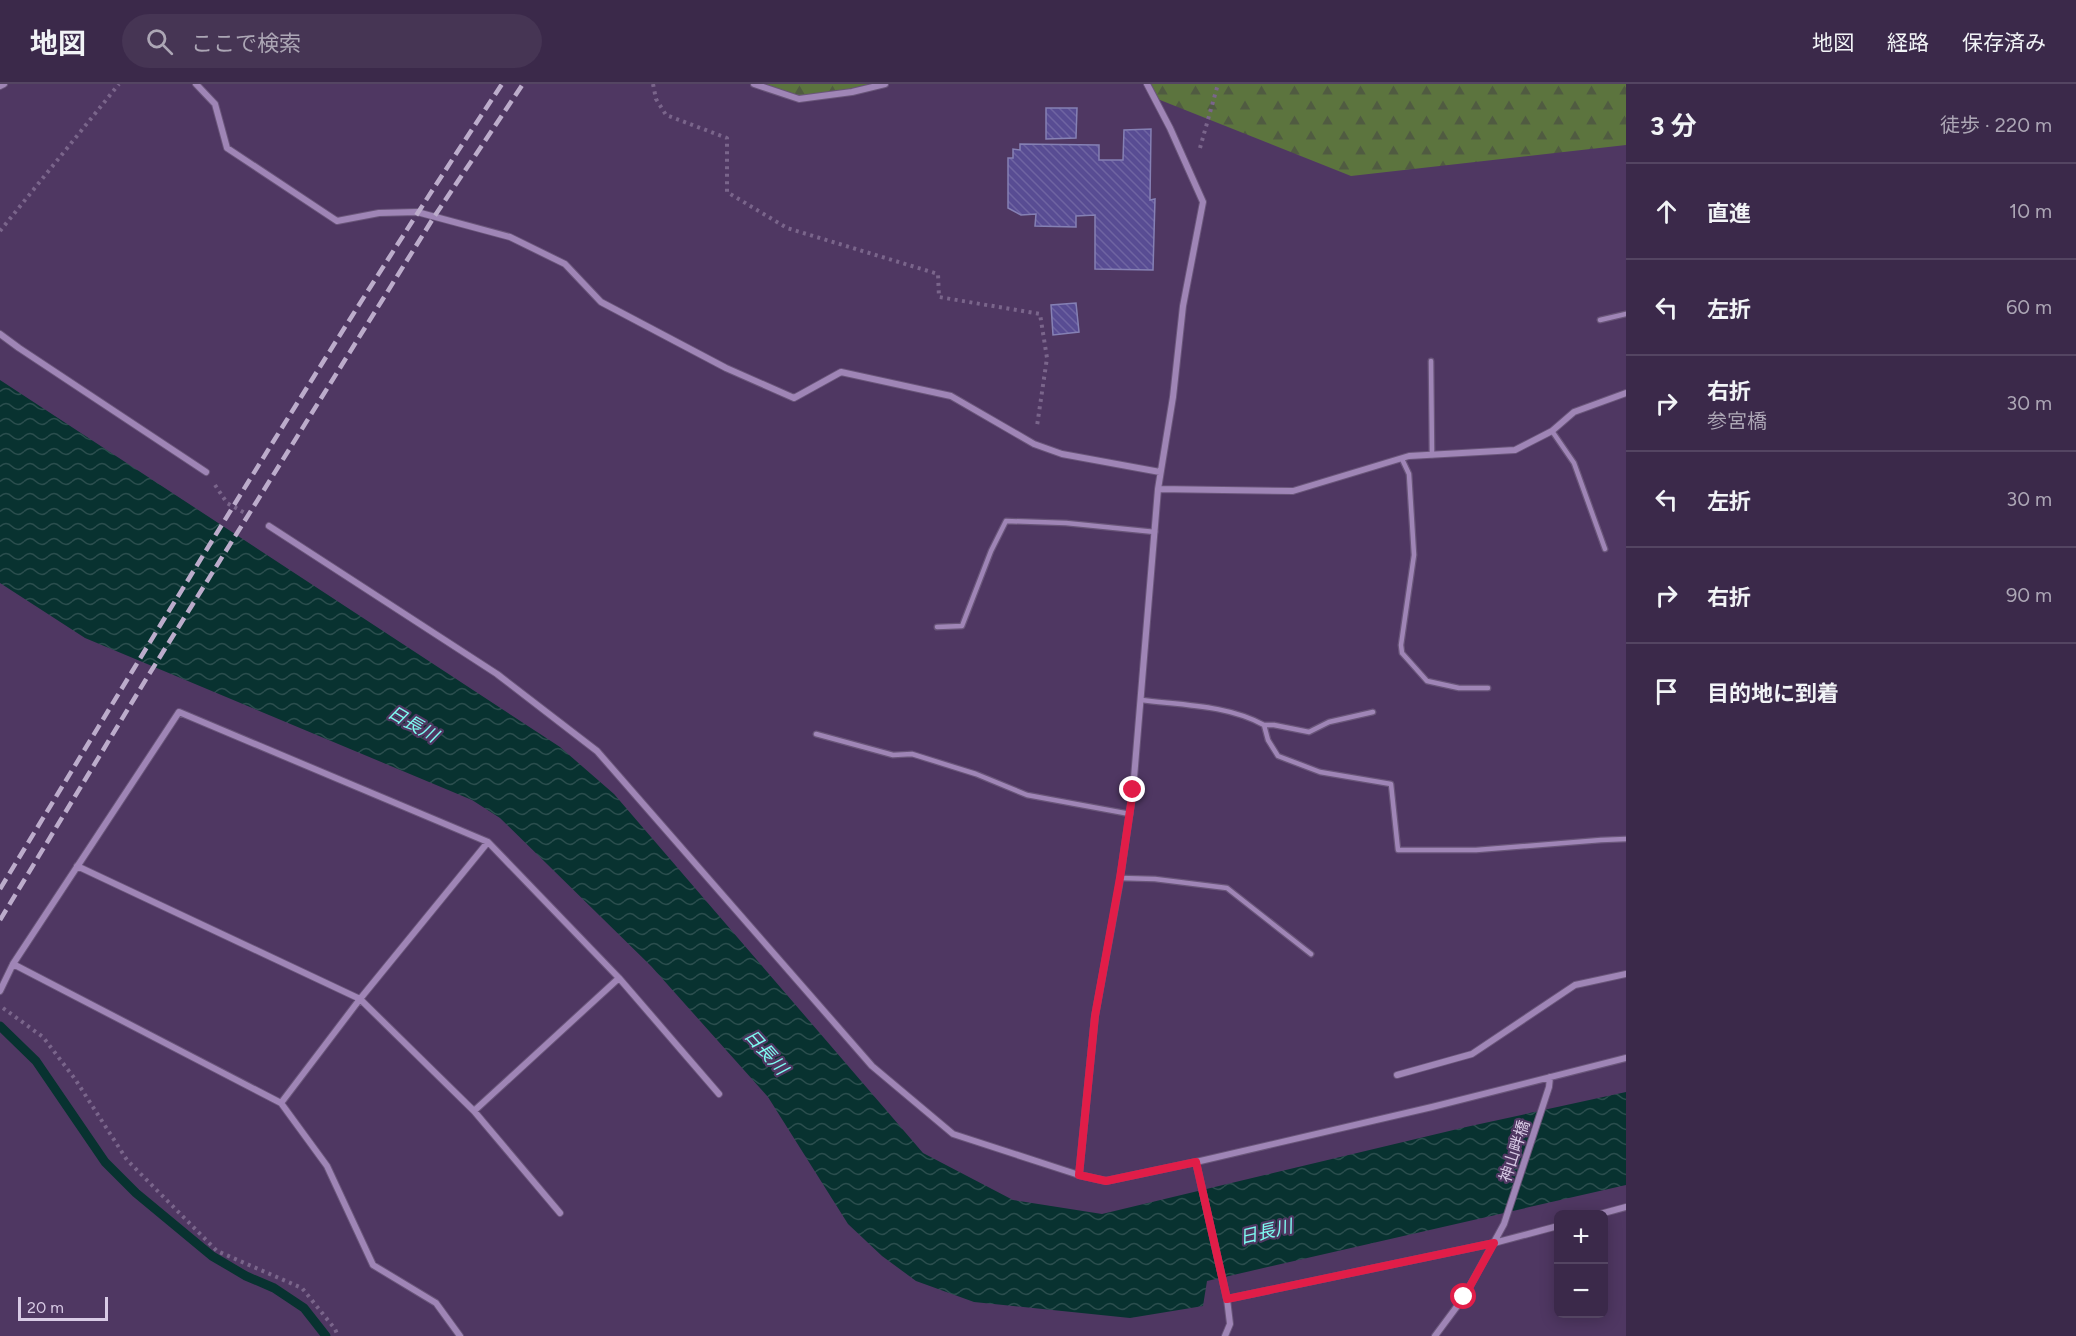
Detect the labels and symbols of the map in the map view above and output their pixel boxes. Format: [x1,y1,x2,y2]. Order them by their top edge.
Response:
water label: 日長川 [384,701,444,748]
route end [1119,776,1145,802]
water label: 日長川 [740,1025,794,1081]
street label: 神山畔橋 [1496,1118,1533,1185]
water label: 日長川 [1237,1215,1297,1249]
route start [1450,1283,1476,1309]
scale bar [18,1294,108,1322]

